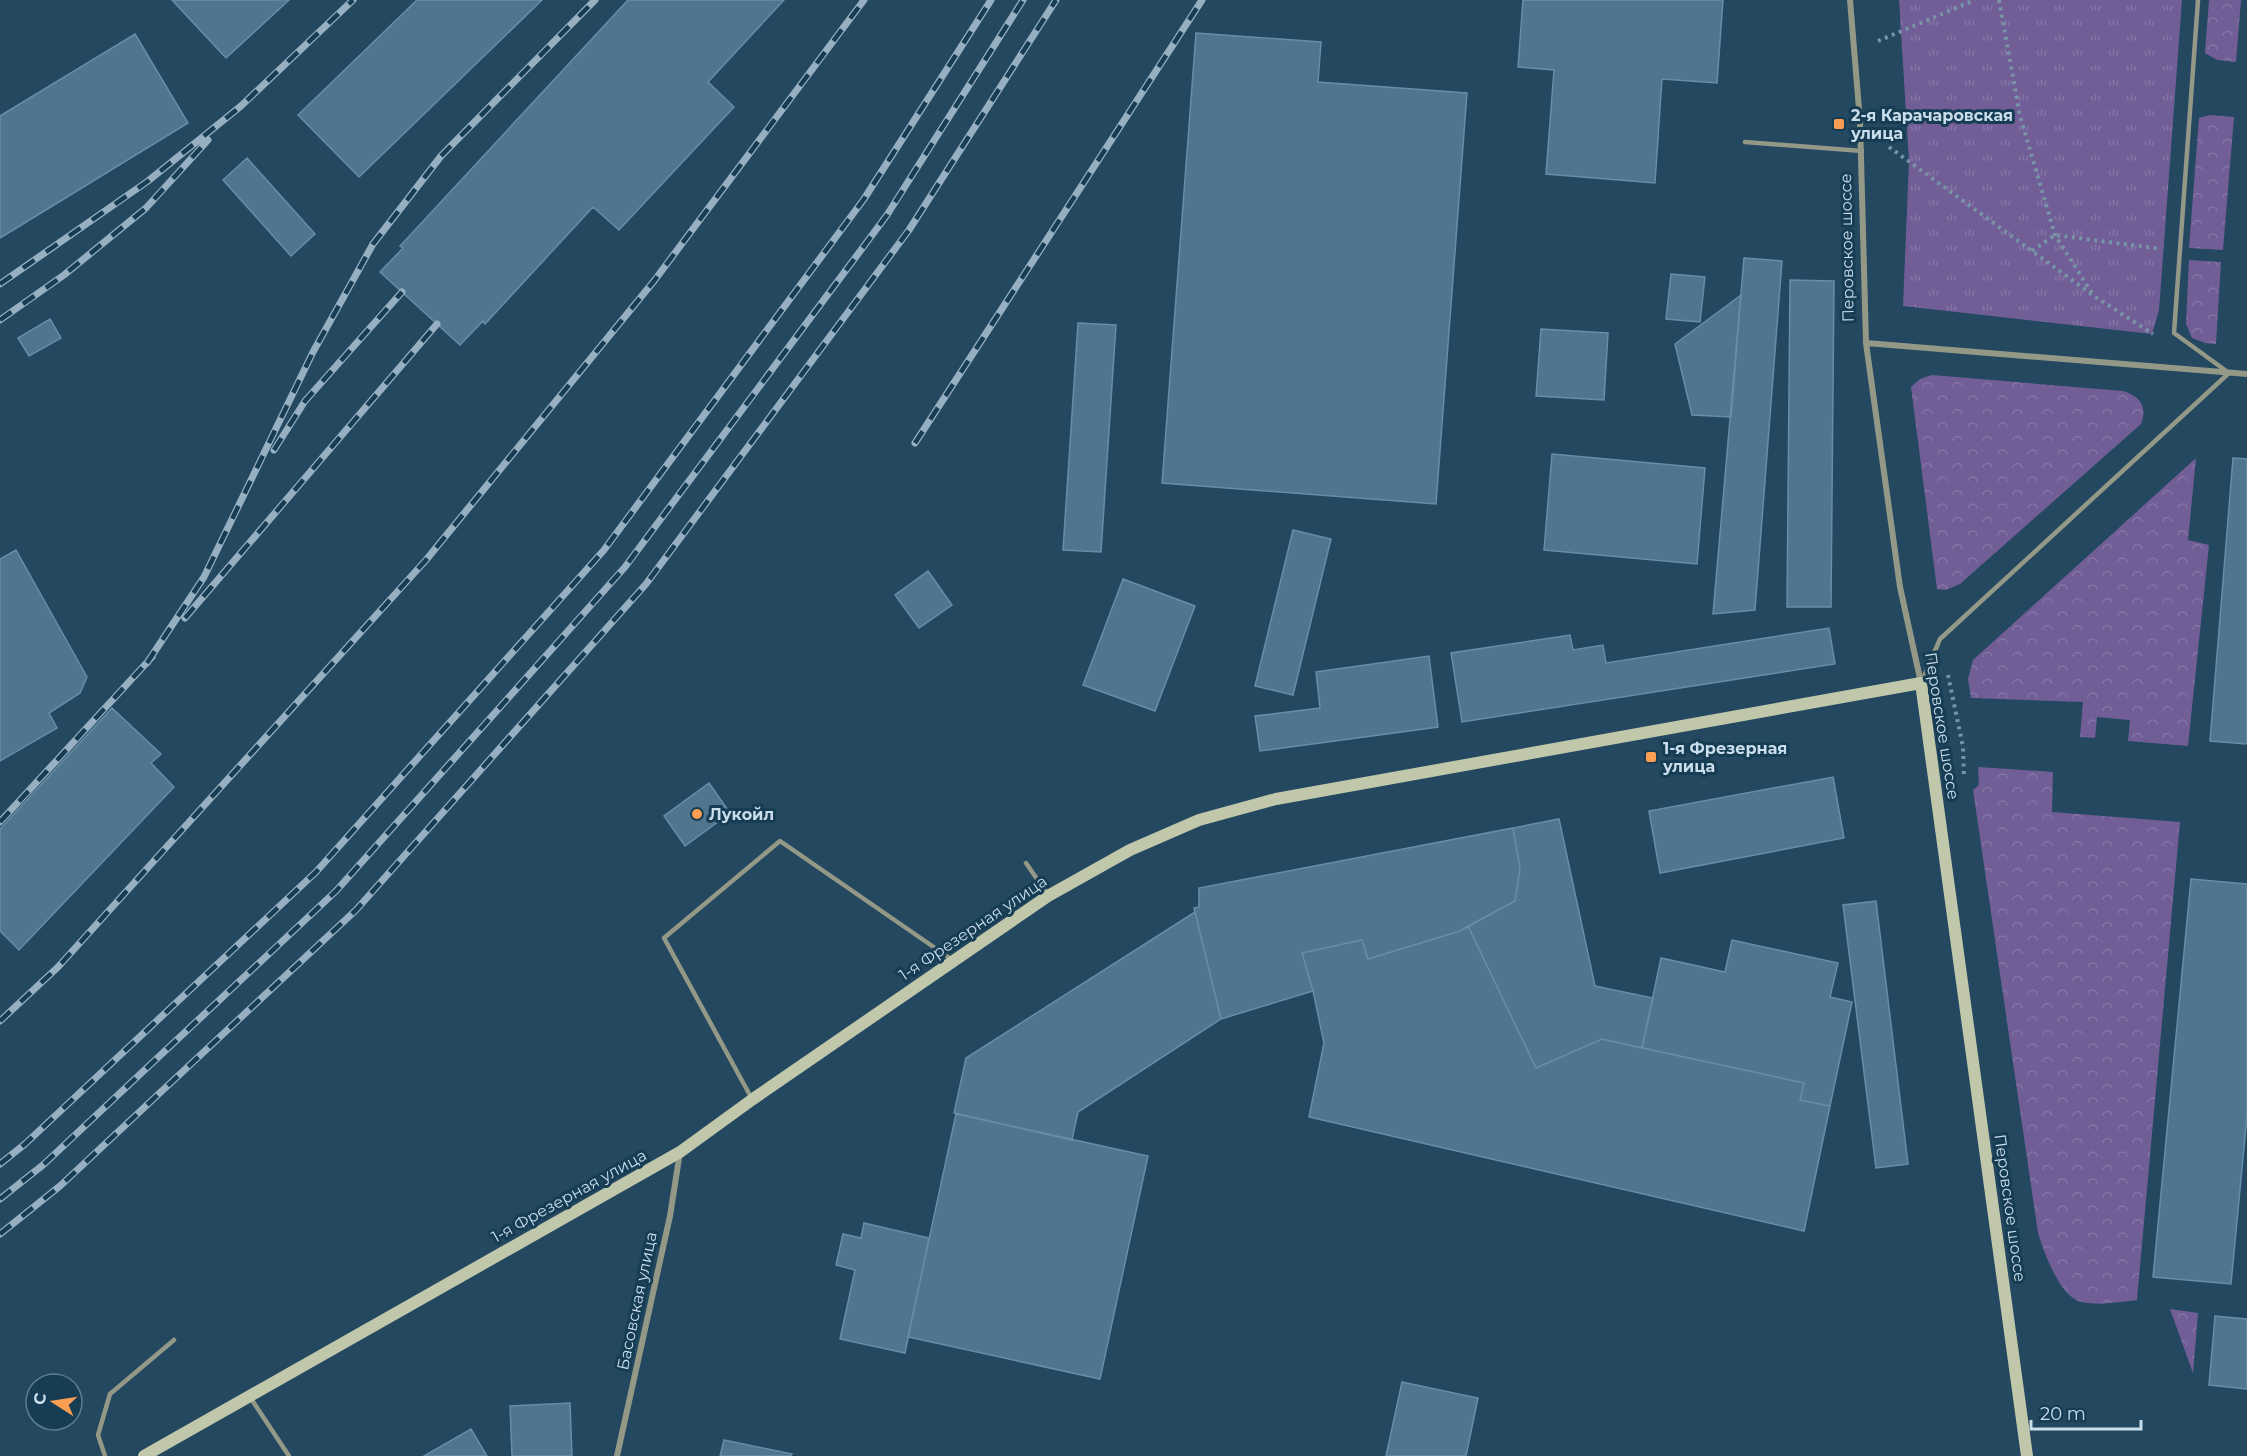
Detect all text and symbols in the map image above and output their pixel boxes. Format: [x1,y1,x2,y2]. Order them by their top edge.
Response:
place label: 2-я Карачаровская улица [1850,106,2013,143]
marker: 2-я Карачаровская улица [1832,117,1846,131]
street label: Перовское шоссе [1836,173,1858,323]
street label: Перовское шоссе [1921,651,1963,801]
place label: 1-я Фрезерная улица [1662,739,1787,776]
marker: 1-я Фрезерная улица [1644,750,1658,764]
place label: Лукойл [709,805,774,824]
marker: Лукойл [690,807,704,821]
street label: 1-я Фрезерная улица [895,871,1051,985]
street label: Перовское шоссе [1990,1133,2030,1283]
street label: 1-я Фрезерная улица [488,1145,650,1247]
street label: Басовская улица [613,1230,661,1372]
north arrow [24,1372,84,1432]
text: С [29,1391,50,1407]
scale bar [2031,1393,2140,1431]
text: 20 m [2040,1403,2086,1425]

